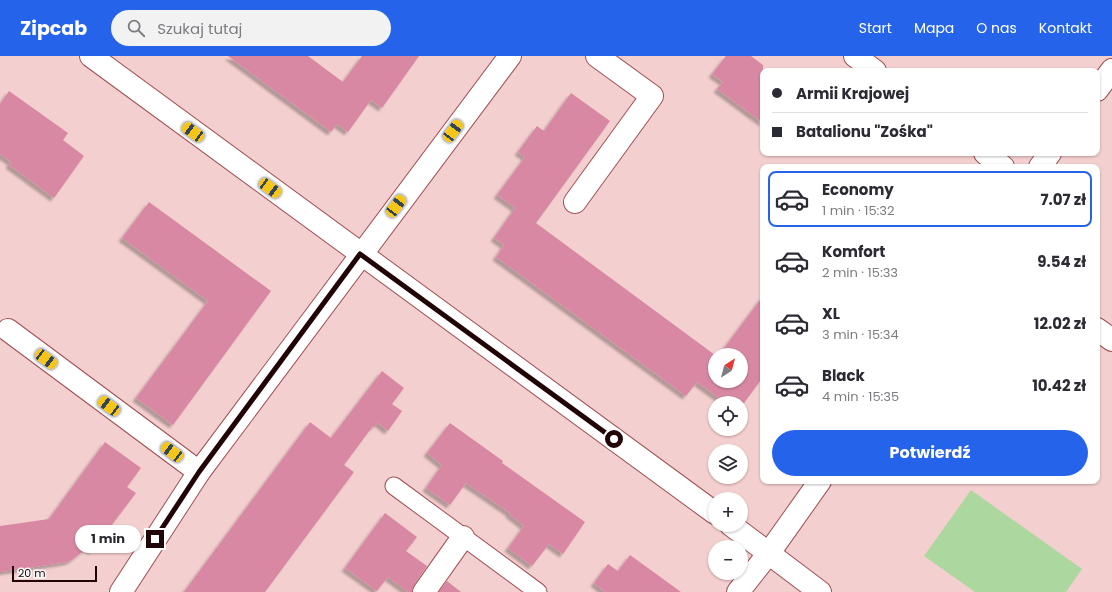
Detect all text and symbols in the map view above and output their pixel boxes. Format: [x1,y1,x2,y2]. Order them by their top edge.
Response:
search box [111,10,391,46]
text: Zipcab [20,15,87,42]
icon: search [125,17,147,39]
text: Szukaj tutaj [157,18,242,39]
text: Start [859,18,892,38]
text: Mapa [914,18,954,38]
text: O nas [976,18,1017,38]
text: Kontakt [1039,18,1092,38]
text: Armii Krajowej [796,83,909,104]
car [441,118,465,144]
car [180,120,206,144]
text: Batalionu "Zośka" [796,121,933,142]
car [257,176,283,200]
text: Economy [822,179,894,200]
icon: car [774,181,810,217]
text: 7.07 zł [1041,189,1086,210]
car [384,193,408,219]
text: 1 min · 15:32 [822,201,894,220]
text: Komfort [822,241,885,262]
icon: car [774,243,810,279]
text: 9.54 zł [1037,251,1086,272]
text: 2 min · 15:33 [822,263,898,282]
text: XL [822,303,840,324]
icon: car [774,305,810,341]
text: 12.02 zł [1034,313,1086,334]
text: 3 min · 15:34 [822,325,899,344]
car [33,347,59,371]
north arrow [708,348,748,388]
map controls [708,348,748,580]
text: Black [822,365,865,386]
icon: car [774,367,810,403]
text: 10.42 zł [1032,375,1086,396]
text: 4 min · 15:35 [822,387,899,406]
car [96,394,122,418]
button: locate [708,396,748,436]
route start [605,430,623,448]
button: Potwierdź [772,430,1088,476]
car [159,440,185,464]
button: layers [708,444,748,484]
button: + [708,492,748,532]
callout: 1 min [75,525,141,553]
text: 1 min [91,529,125,548]
route end [146,530,164,548]
button: − [708,540,748,580]
scale bar [12,564,97,583]
text: 20 m [18,565,46,581]

